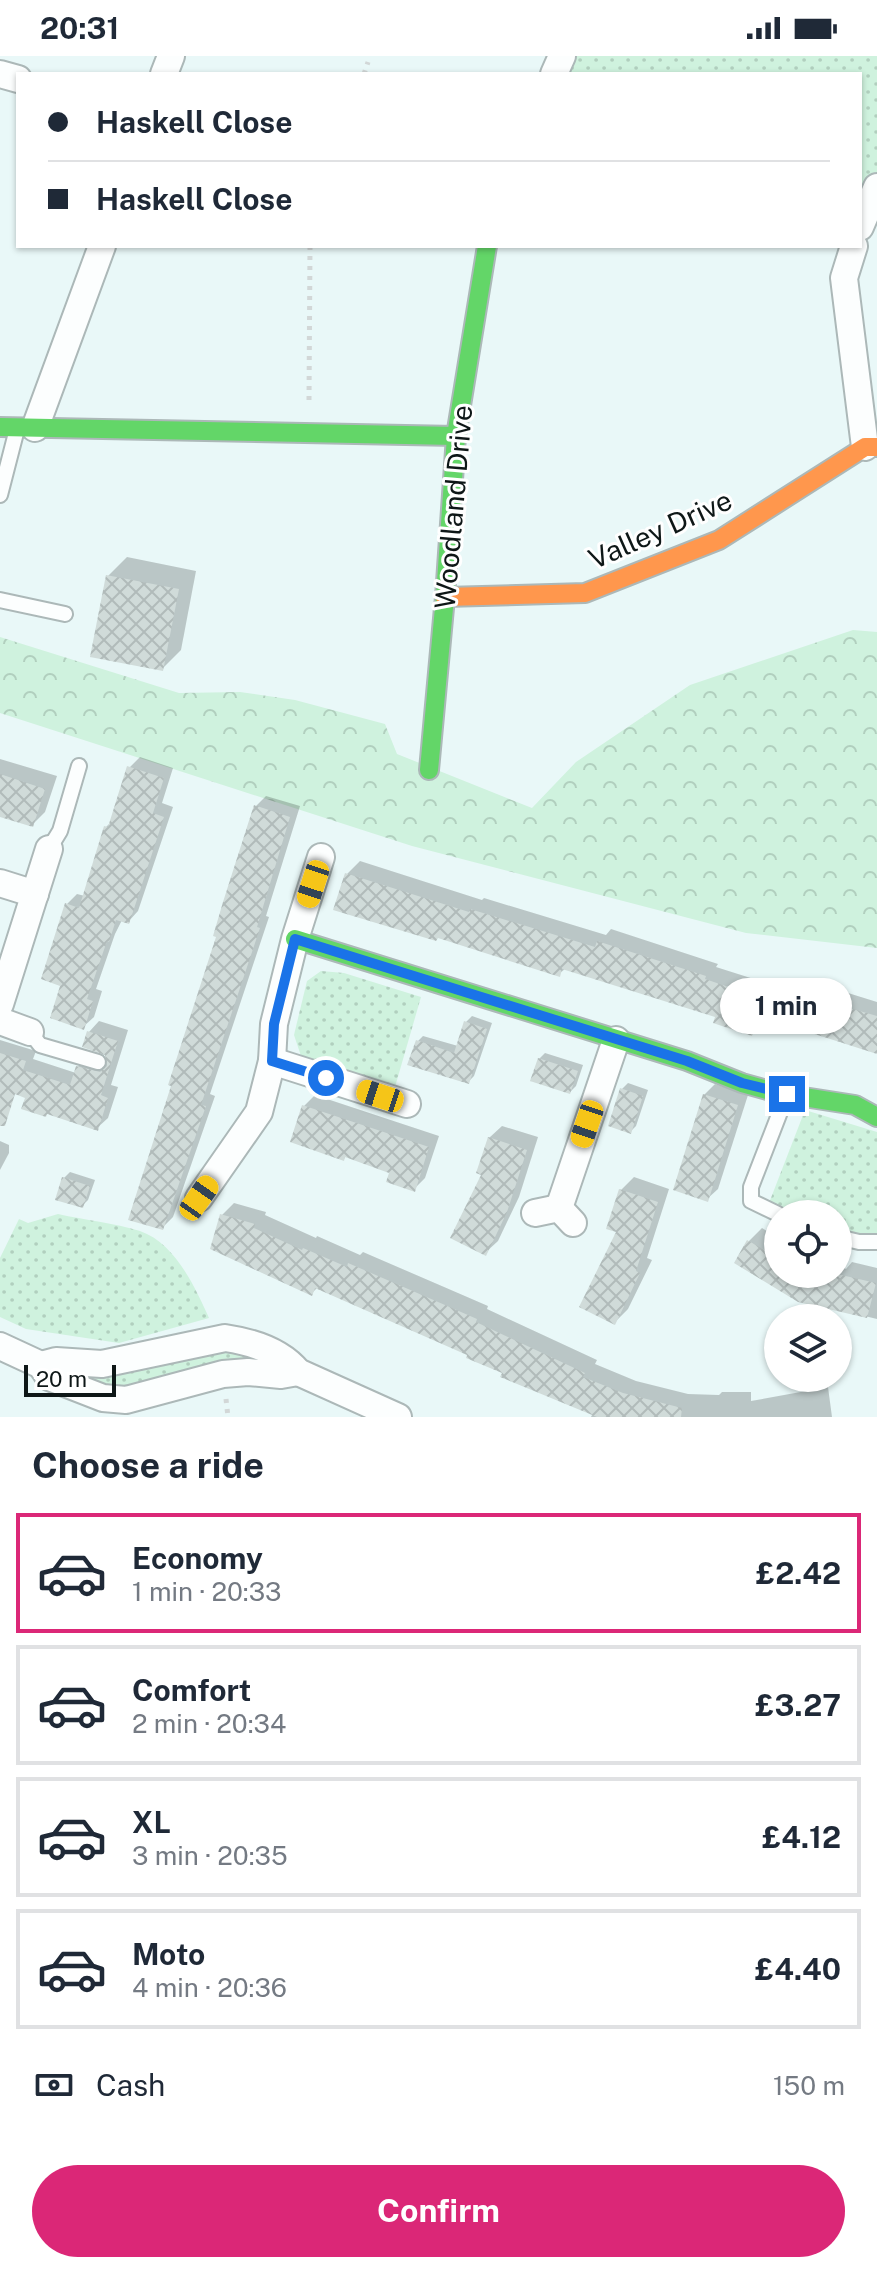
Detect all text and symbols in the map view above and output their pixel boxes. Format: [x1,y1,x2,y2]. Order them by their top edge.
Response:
text: 20:31 [40,10,119,46]
text: Haskell Close [96,104,292,140]
text: Haskell Close [96,181,292,217]
street label: Woodland Drive [428,404,478,610]
street label: Valley Drive [583,483,737,575]
car [294,857,332,911]
callout: 1 min [721,978,853,1034]
text: 1 min [755,990,817,1021]
route start [308,1060,344,1096]
route end [769,1076,805,1112]
car [353,1077,407,1115]
car [568,1097,606,1151]
car [175,1171,223,1225]
map controls [764,1200,852,1392]
button: locate [764,1200,852,1288]
button: layers [764,1304,852,1392]
scale bar [24,1361,116,1397]
text: 20 m [36,1366,87,1392]
text: Choose a ride [32,1444,264,1486]
icon: car [36,1537,108,1609]
text: Economy [132,1540,263,1576]
text: £2.42 [756,1555,841,1591]
text: 1 min · 20:33 [132,1576,281,1607]
icon: car [36,1669,108,1741]
text: Comfort [132,1672,251,1708]
text: £3.27 [755,1687,841,1723]
text: 2 min · 20:34 [132,1708,286,1739]
icon: car [36,1801,108,1873]
text: XL [132,1804,171,1840]
text: £4.12 [762,1819,841,1855]
text: 3 min · 20:35 [132,1840,288,1871]
icon: car [36,1933,108,2005]
text: Moto [132,1936,205,1972]
text: £4.40 [755,1951,841,1987]
text: 4 min · 20:36 [132,1972,287,2003]
icon: cash [32,2063,76,2107]
text: Cash [96,2067,165,2103]
text: 150 m [773,2070,845,2101]
button: Confirm [32,2165,845,2257]

